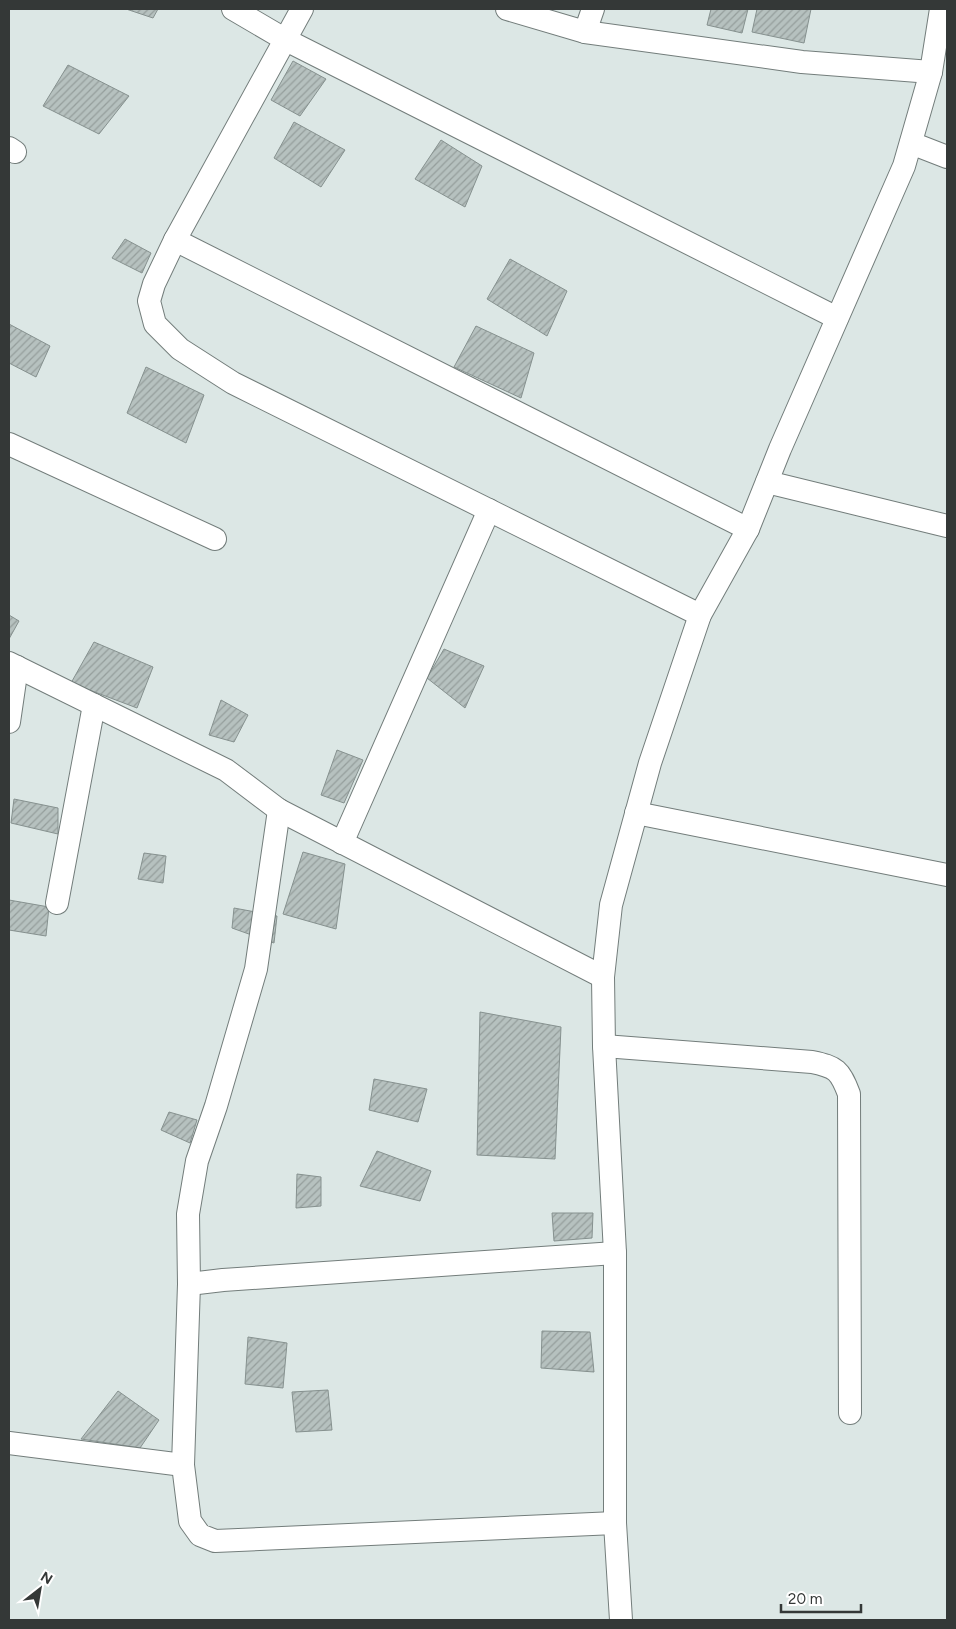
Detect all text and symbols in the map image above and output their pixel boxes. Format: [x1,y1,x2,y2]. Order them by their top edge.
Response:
north arrow [15,1564,65,1614]
text: N [37,1568,55,1588]
scale bar [781,1582,861,1614]
text: 20 m [788,1590,822,1608]

